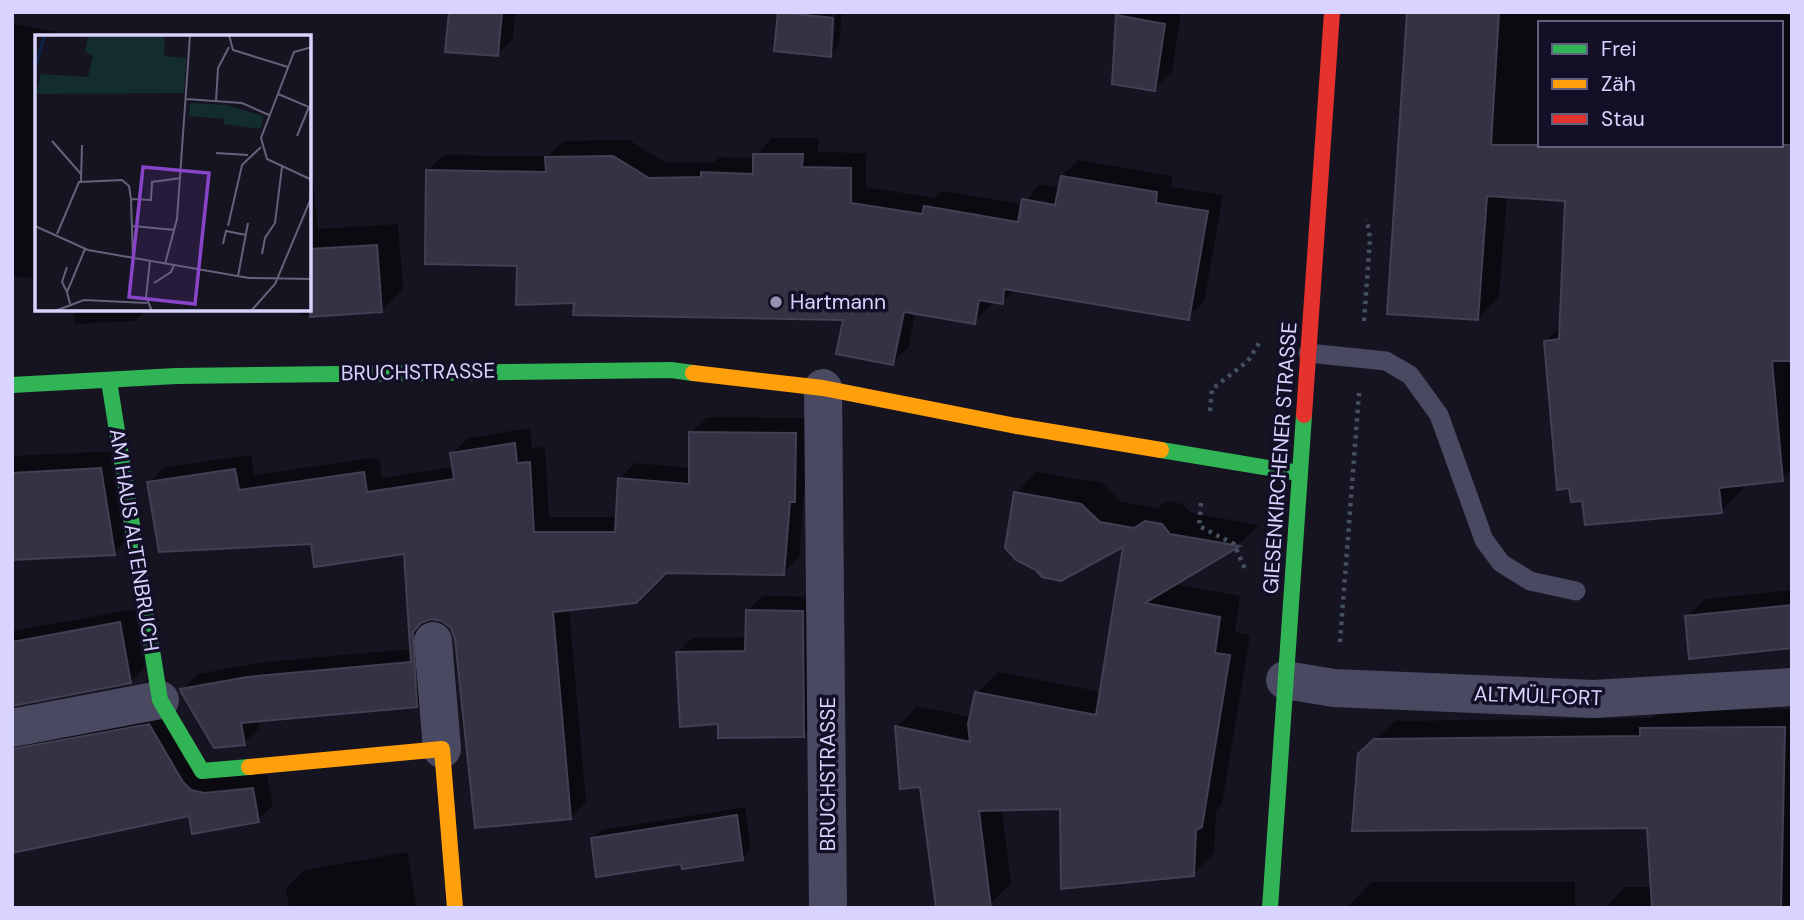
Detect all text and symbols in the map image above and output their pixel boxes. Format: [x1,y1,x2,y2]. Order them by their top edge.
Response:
legend [1538,21,1783,147]
inset map [35,35,312,312]
text: Frei [1601,35,1637,63]
text: Zäh [1601,70,1636,98]
text: Stau [1601,105,1645,133]
place label: Hartmann [790,288,886,316]
marker: Hartmann [768,294,784,310]
street label: GIESENKIRCHENER STRASSE [1257,321,1303,595]
street label: BRUCHSTRASSE [341,357,495,387]
street label: AM HAUS ALTENBRUCH [103,426,165,654]
street label: ALTMÜLFORT [1473,680,1603,712]
street label: BRUCHSTRASSE [814,697,842,851]

